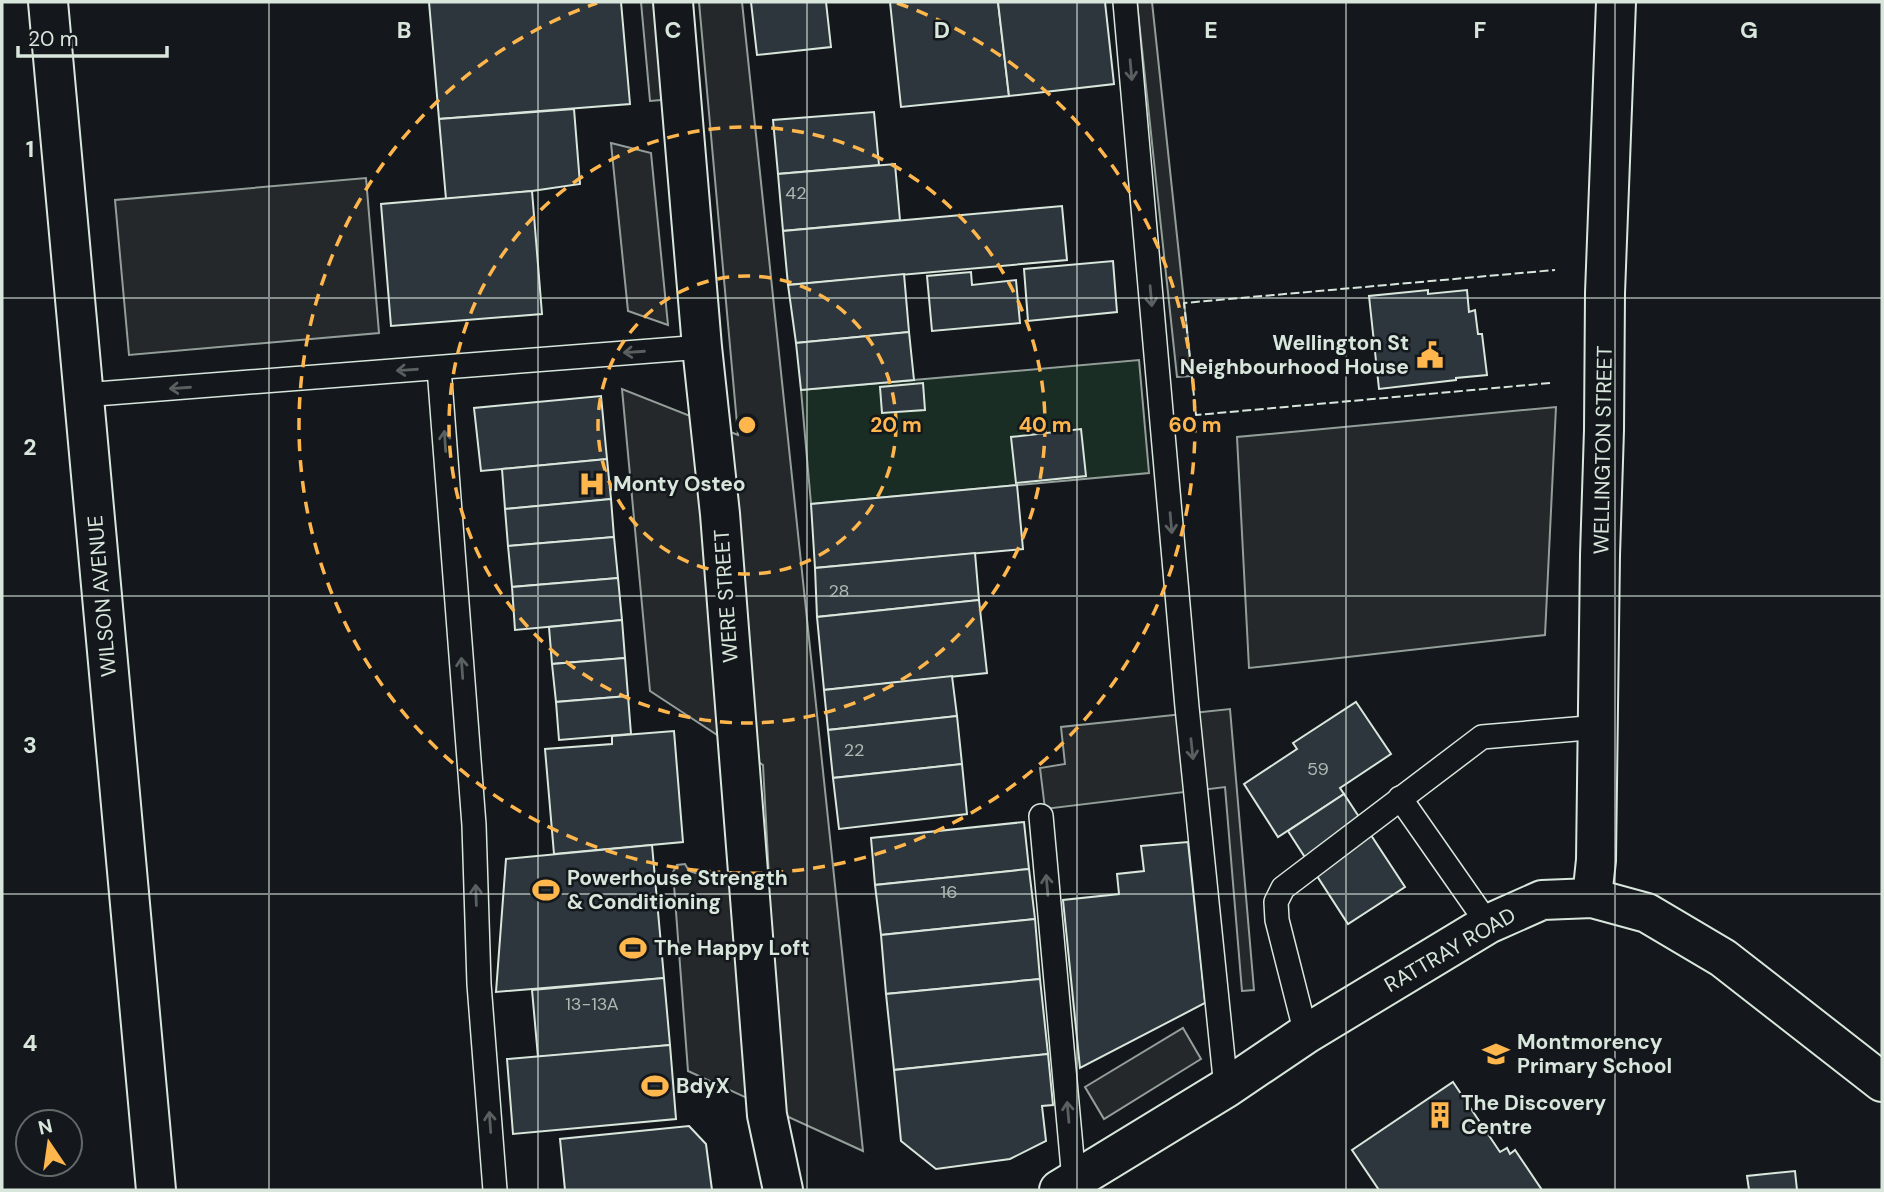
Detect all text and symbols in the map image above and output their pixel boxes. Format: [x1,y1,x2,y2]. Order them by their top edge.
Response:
scale bar [18,14,166,58]
text: B [397,15,411,45]
text: C [665,15,681,45]
text: D [934,15,950,45]
text: E [1204,15,1218,45]
text: F [1474,15,1487,45]
text: G [1740,15,1758,45]
text: 20 m [28,25,79,53]
one-way arrow [1125,58,1138,81]
text: 1 [26,134,34,164]
house number: 42 [785,181,807,205]
one-way arrow [1145,285,1158,307]
place label: Wellington St Neighbourhood House [1180,329,1409,381]
public building icon: Wellington St Neighbourhood House [1415,340,1445,370]
street label: WELLINGTON STREET [1587,345,1619,555]
one-way arrow [623,346,646,359]
one-way arrow [396,364,419,377]
one-way arrow [170,382,192,395]
text: 20 m [870,411,922,439]
text: 40 m [1018,411,1072,439]
text: 60 m [1169,411,1221,439]
centre of rings [735,413,759,437]
one-way arrow [438,431,451,453]
text: 2 [23,432,37,462]
hospital icon: Monty Osteo [577,469,607,499]
place label: Monty Osteo [613,470,746,498]
one-way arrow [1165,511,1178,534]
street label: WILSON AVENUE [81,514,123,678]
street label: WERE STREET [707,528,745,664]
house number: 28 [828,579,850,603]
one-way arrow [455,657,468,680]
text: 3 [23,730,37,760]
house number: 22 [844,738,864,762]
one-way arrow [1186,738,1199,760]
house number: 59 [1307,757,1329,781]
place label: Powerhouse Strength & Conditioning [567,864,788,916]
sports icon: Powerhouse Strength & Conditioning [531,875,561,905]
one-way arrow [1040,875,1053,897]
house number: 16 [941,880,957,904]
one-way arrow [470,884,483,907]
street label: RATTRAY ROAD [1379,901,1521,999]
sports icon: The Happy Loft [618,933,648,963]
place label: The Happy Loft [654,934,810,962]
house number: 13-13A [565,992,619,1016]
text: 4 [23,1028,38,1058]
place label: Montmorency Primary School [1517,1028,1672,1080]
school or university icon: Montmorency Primary School [1481,1039,1511,1069]
sports icon: BdyX [640,1071,670,1101]
place label: BdyX [676,1072,730,1100]
place label: The Discovery Centre [1461,1089,1607,1141]
building icon: The Discovery Centre [1425,1100,1455,1130]
one-way arrow [1061,1101,1074,1124]
north arrow [14,1108,84,1178]
one-way arrow [483,1111,496,1134]
text: N [36,1113,55,1141]

